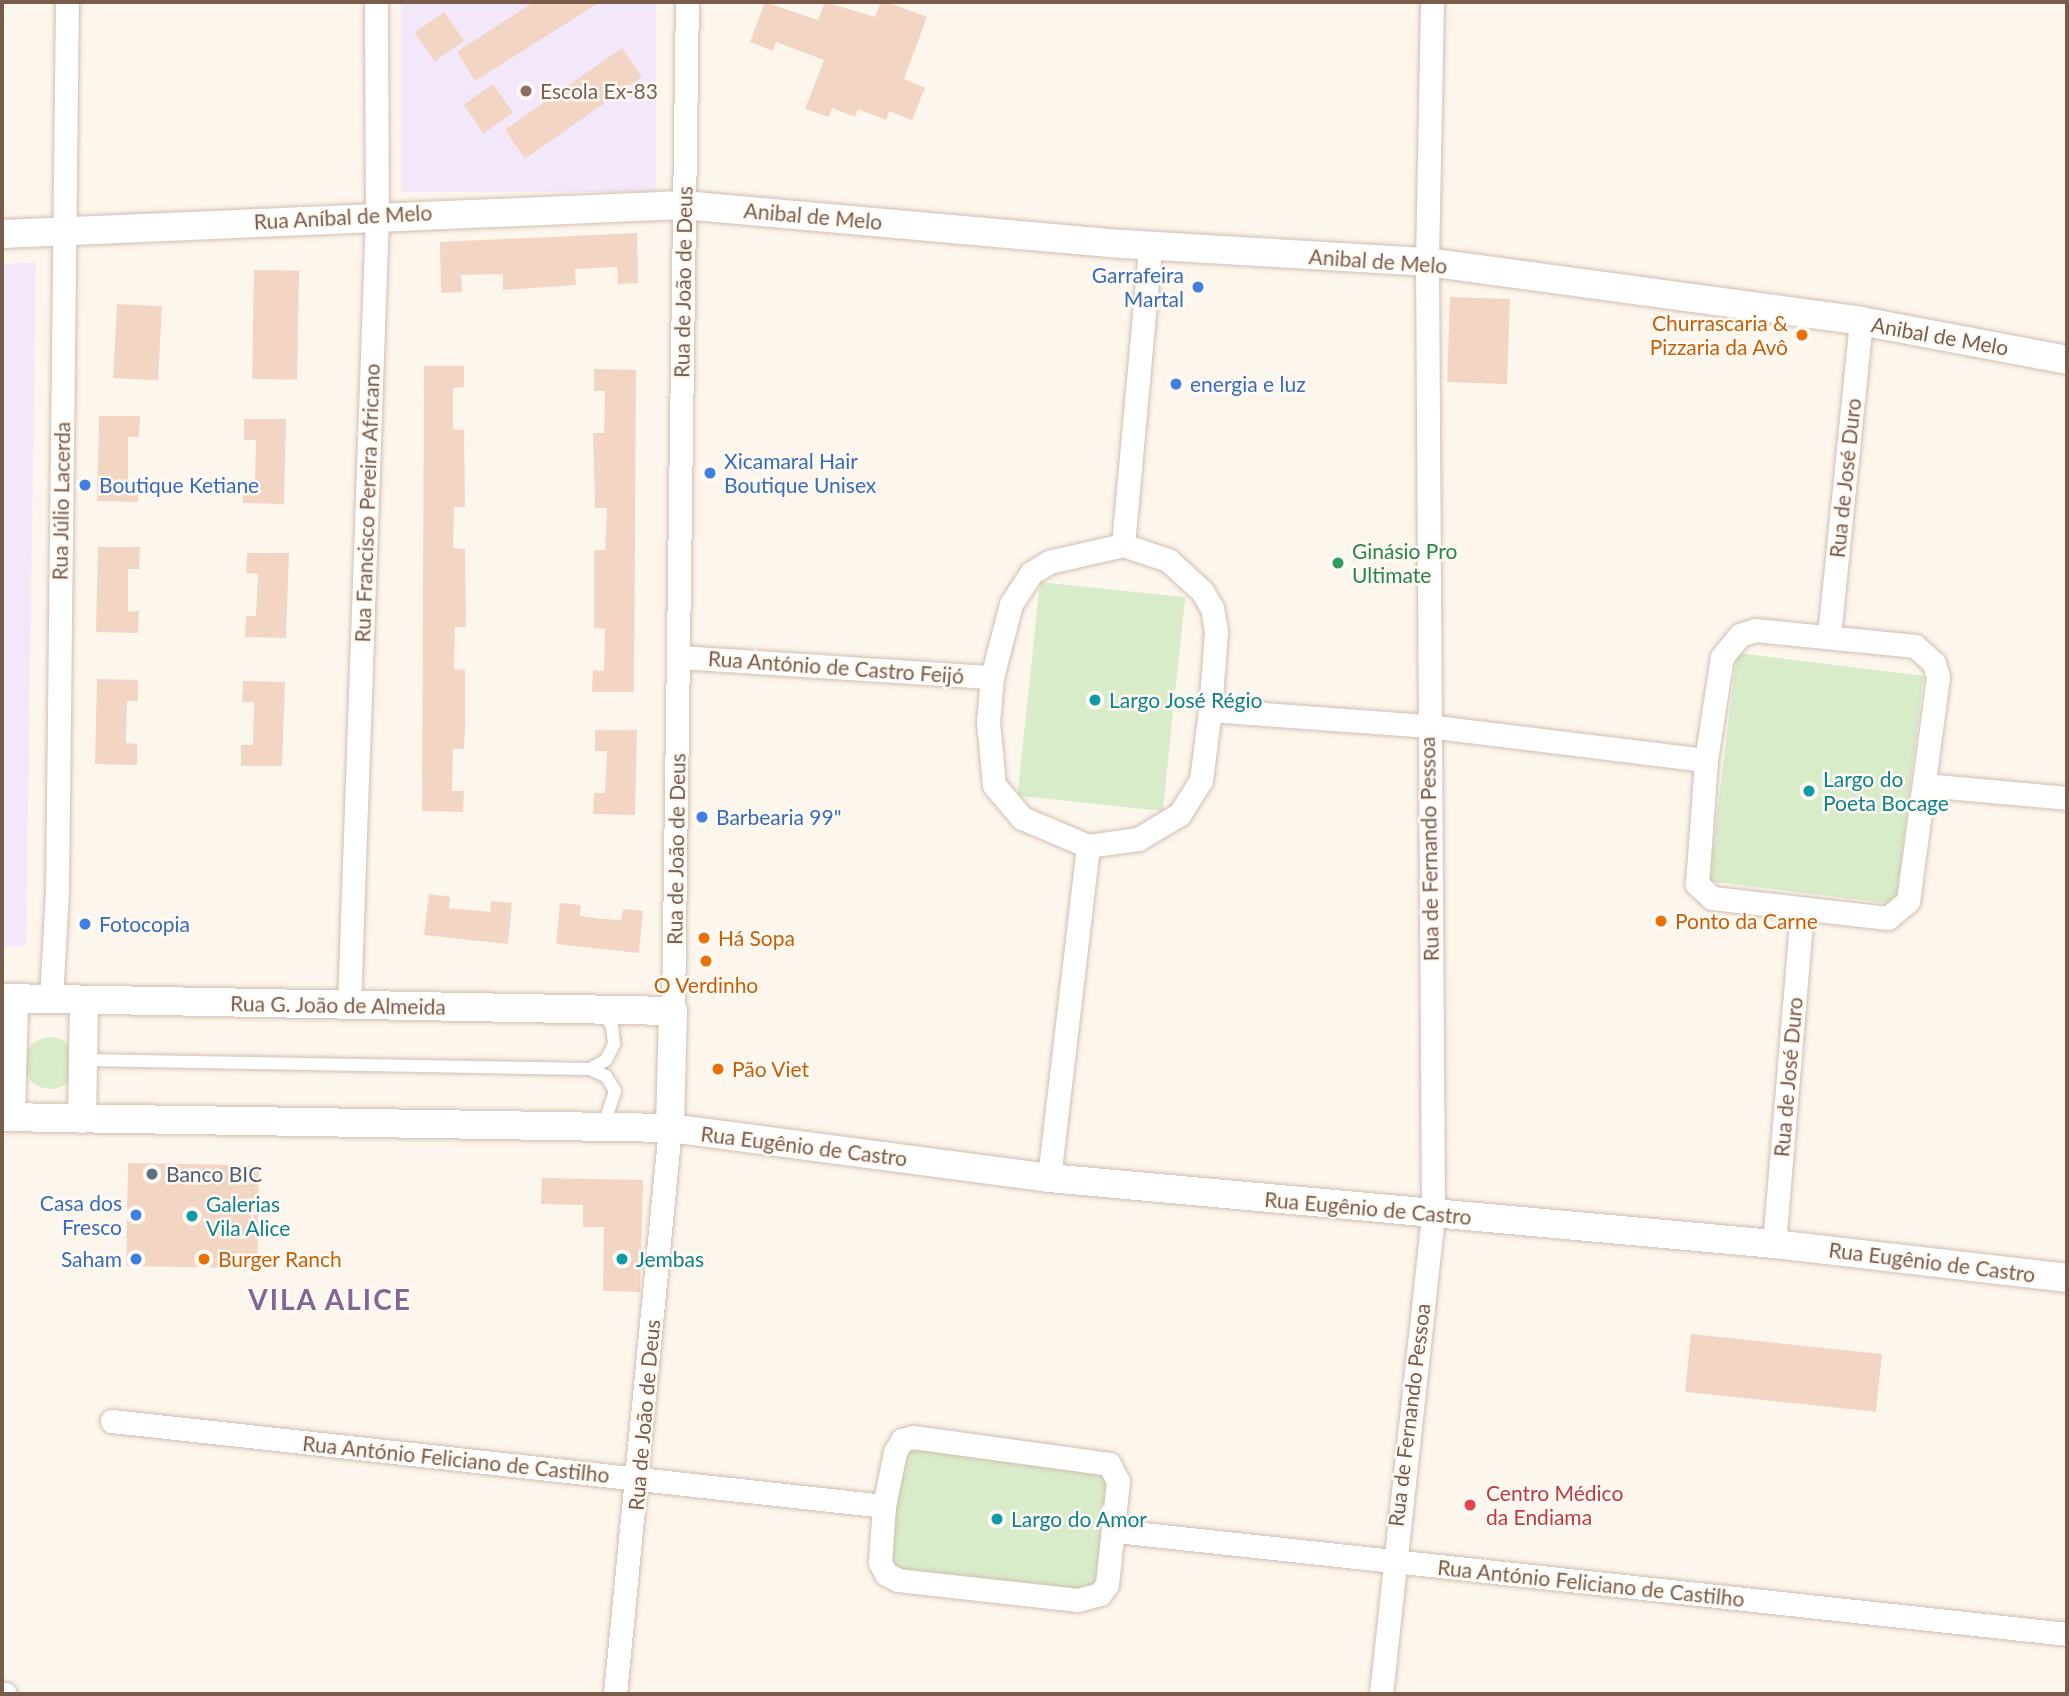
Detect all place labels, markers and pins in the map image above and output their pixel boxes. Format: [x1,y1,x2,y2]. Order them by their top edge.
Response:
place label: Escola Ex-83 [540,78,658,104]
marker: Escola Ex-83 [518,83,534,99]
place label: Garrafeira Martal [1092,262,1184,312]
marker: Garrafeira Martal [1190,279,1206,295]
place label: Churrascaria & Pizzaria da Avô [1649,310,1788,360]
marker: Churrascaria & Pizzaria da Avô [1794,327,1810,343]
place label: energia e luz [1190,371,1306,397]
marker: energia e luz [1168,376,1184,392]
place label: Xicamaral Hair Boutique Unisex [724,448,876,498]
marker: Xicamaral Hair Boutique Unisex [702,465,718,481]
place label: Boutique Ketiane [99,472,259,498]
marker: Boutique Ketiane [77,477,93,493]
place label: Ginásio Pro Ultimate [1352,538,1457,588]
marker: Ginásio Pro Ultimate [1330,555,1346,571]
place label: Largo José Régio [1109,687,1263,713]
marker: Largo José Régio [1087,692,1103,708]
place label: Largo do Poeta Bocage [1823,766,1949,816]
marker: Largo do Poeta Bocage [1801,783,1817,799]
place label: Barbearia 99" [716,804,841,830]
marker: Barbearia 99" [694,809,710,825]
place label: Ponto da Carne [1675,908,1818,934]
place label: Fotocopia [99,911,190,937]
marker: Ponto da Carne [1653,913,1669,929]
marker: Fotocopia [77,916,93,932]
place label: Há Sopa [718,925,795,951]
marker: Há Sopa [696,930,712,946]
marker: O Verdinho [698,953,714,969]
place label: O Verdinho [653,972,759,998]
place label: Pão Viet [732,1056,810,1082]
marker: Pão Viet [710,1061,726,1077]
place label: Banco BIC [166,1161,262,1187]
marker: Banco BIC [144,1166,160,1182]
place label: Casa dos Fresco [40,1190,122,1240]
place label: Galerias Vila Alice [206,1191,291,1241]
marker: Casa dos Fresco [128,1207,144,1223]
marker: Galerias Vila Alice [184,1208,200,1224]
place label: Saham [61,1246,122,1272]
place label: Burger Ranch [218,1246,342,1272]
place label: Jembas [636,1246,704,1272]
marker: Saham [128,1251,144,1267]
marker: Burger Ranch [196,1251,212,1267]
marker: Jembas [614,1251,630,1267]
place label: Centro Médico da Endiama [1486,1480,1623,1530]
marker: Centro Médico da Endiama [1460,1495,1480,1515]
place label: Largo do Amor [1011,1506,1148,1532]
marker: Largo do Amor [989,1511,1005,1527]

